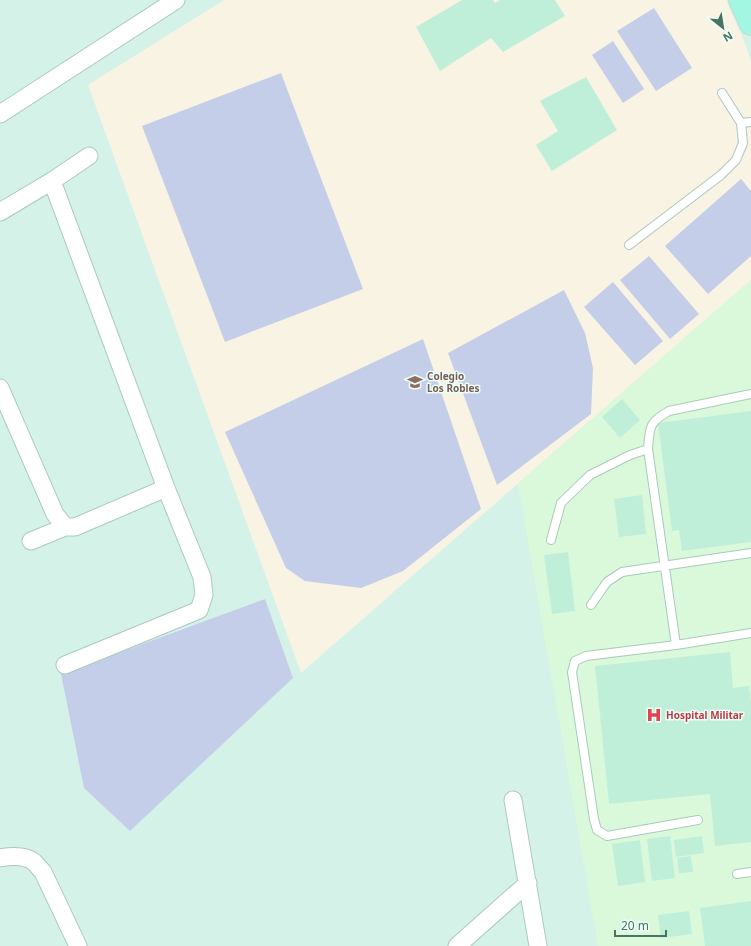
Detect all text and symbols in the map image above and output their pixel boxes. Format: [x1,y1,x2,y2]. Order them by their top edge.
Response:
north arrow [703,8,743,48]
text: N [721,28,736,46]
place label: Colegio Los Robles [427,369,480,395]
school or university icon: Colegio Los Robles [406,373,424,391]
hospital icon: Hospital Militar [645,706,663,724]
place label: Hospital Militar [666,708,744,722]
scale bar [615,912,666,938]
text: 20 m [621,917,649,934]

